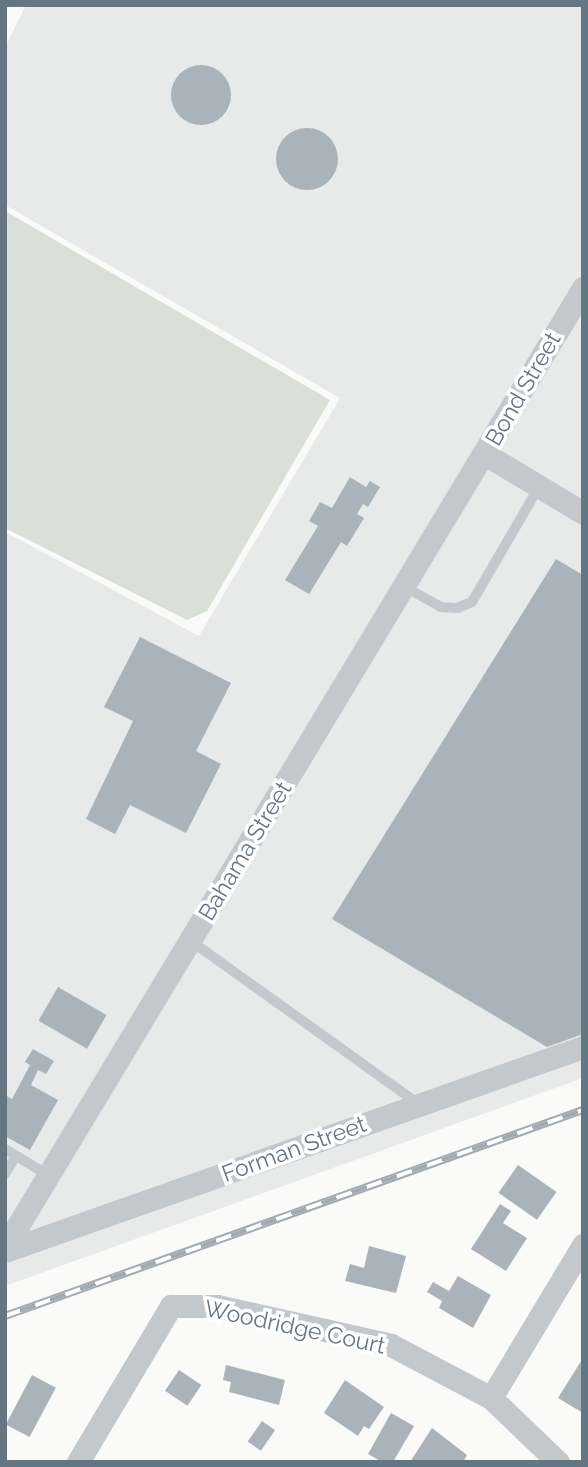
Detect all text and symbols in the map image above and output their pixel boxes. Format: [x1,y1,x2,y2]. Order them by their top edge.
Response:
street label: Bond Street [479,327,567,451]
street label: Bahama Street [193,777,297,925]
street label: Forman Street [218,1110,370,1188]
street label: Woodridge Court [202,1294,388,1360]

